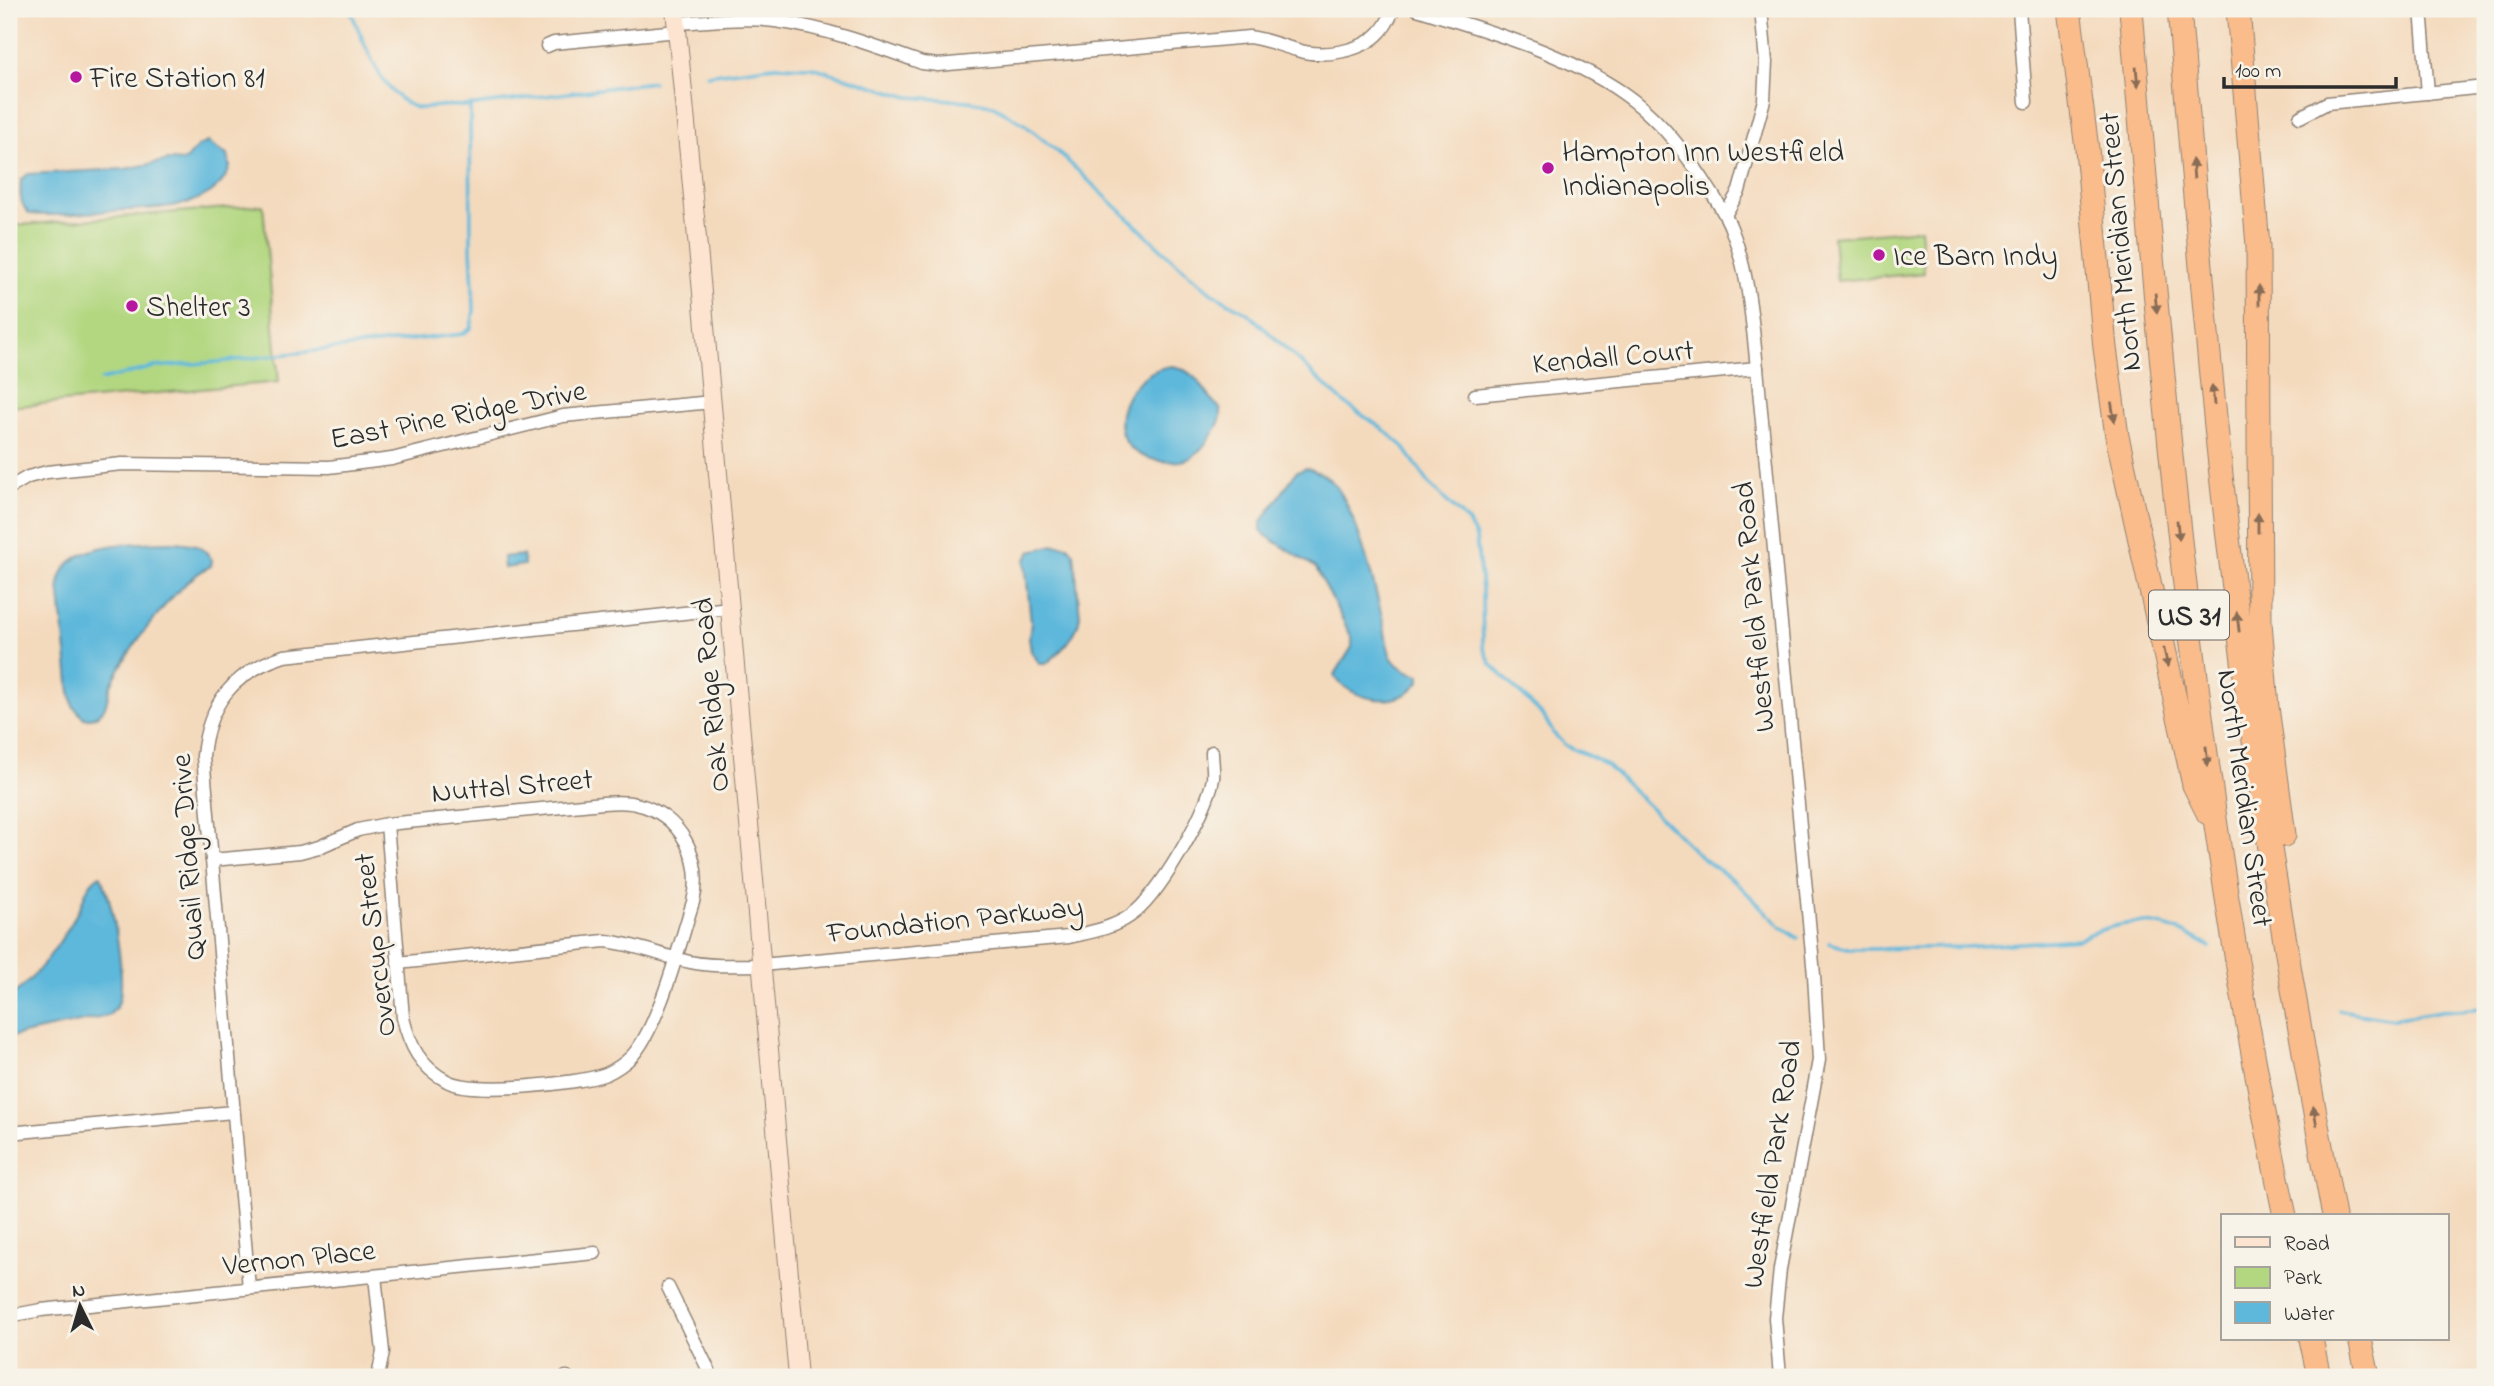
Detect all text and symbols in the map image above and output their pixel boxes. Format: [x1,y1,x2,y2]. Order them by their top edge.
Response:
scale bar [2224,46,2396,90]
text: 100 m [2235,57,2281,87]
place label: Fire Station 81 [89,58,265,102]
one-way arrow [2132,66,2143,88]
marker: Fire Station 81 [68,69,84,85]
street label: North Meridian Street [2089,110,2155,373]
place label: Hampton Inn Westfield Indianapolis [1562,132,1844,210]
one-way arrow [2187,158,2198,180]
marker: Hampton Inn Westfield Indianapolis [1540,160,1556,176]
place label: Ice Barn Indy [1893,236,2058,280]
marker: Ice Barn Indy [1871,247,1887,263]
one-way arrow [2253,284,2264,306]
place label: Shelter 3 [146,287,251,331]
one-way arrow [2151,293,2162,315]
marker: Shelter 3 [124,298,140,314]
street label: Kendall Court [1531,330,1696,388]
street label: East Pine Ridge Drive [327,370,591,463]
one-way arrow [2207,384,2218,406]
one-way arrow [2108,401,2119,423]
street label: Westfield Park Road [1723,480,1789,734]
one-way arrow [2252,512,2264,534]
one-way arrow [2173,519,2184,541]
road number: US 31 [2149,590,2229,640]
street label: Oak Ridge Road [683,596,743,794]
one-way arrow [2232,610,2243,632]
one-way arrow [2160,647,2171,669]
street label: North Meridian Street [2203,667,2283,930]
one-way arrow [2202,745,2213,767]
street label: Quail Ridge Drive [161,752,219,961]
street label: Nuttal Street [430,759,595,817]
street label: Overcup Street [344,850,410,1039]
street label: Foundation Parkway [824,887,1086,957]
street label: Westfield Park Road [1733,1037,1815,1292]
one-way arrow [2309,1105,2320,1127]
legend [2221,1214,2448,1340]
street label: Vernon Place [220,1230,378,1290]
text: Road [2284,1230,2330,1260]
text: Park [2284,1264,2323,1294]
north arrow [46,1270,116,1340]
text: N [71,1278,86,1306]
text: Water [2284,1300,2335,1330]

